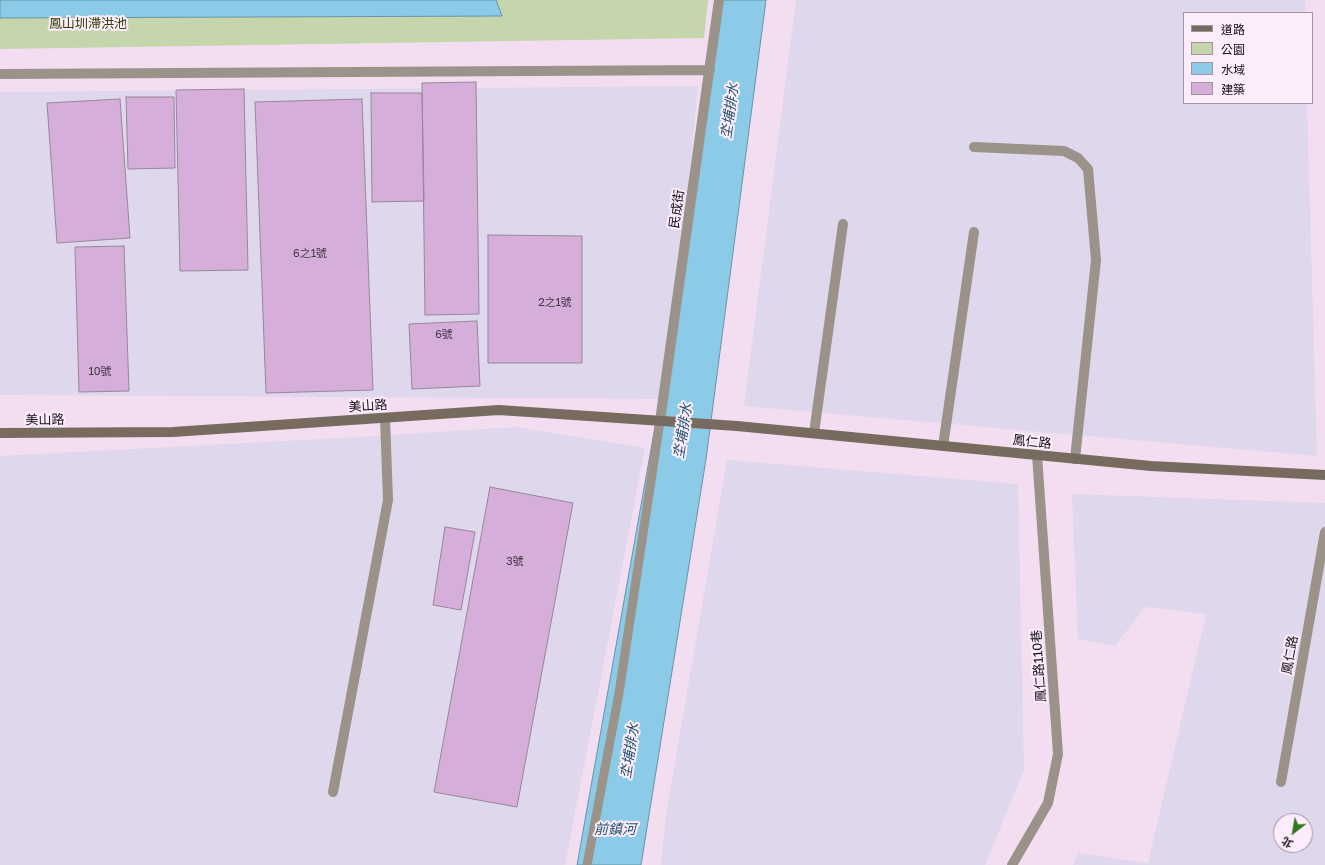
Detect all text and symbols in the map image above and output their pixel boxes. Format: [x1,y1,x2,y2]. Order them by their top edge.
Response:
legend [1183,12,1313,104]
park label: 鳳山圳滯洪池 [49,16,127,32]
text: 道路 [1221,22,1245,37]
text: 公園 [1221,42,1245,57]
text: 水域 [1221,62,1245,77]
water label: 坔埔排水 [718,82,742,140]
text: 建築 [1221,82,1245,97]
street label: 民成街 [667,189,687,229]
house number: 6之1號 [293,247,327,261]
house number: 2之1號 [538,296,572,310]
house number: 6號 [435,328,453,342]
house number: 10號 [88,365,112,379]
street label: 美山路 [348,397,388,415]
water label: 坔埔排水 [670,402,696,460]
street label: 美山路 [25,412,65,428]
street label: 鳳仁路 [1012,432,1052,452]
house number: 3號 [506,555,524,569]
street label: 鳳仁路110巷 [1029,629,1049,703]
street label: 鳳仁路 [1279,634,1301,676]
water label: 坔埔排水 [617,722,643,780]
north arrow [1273,813,1313,853]
water label: 前鎮河 [594,822,636,838]
text: 北 [1279,834,1295,851]

